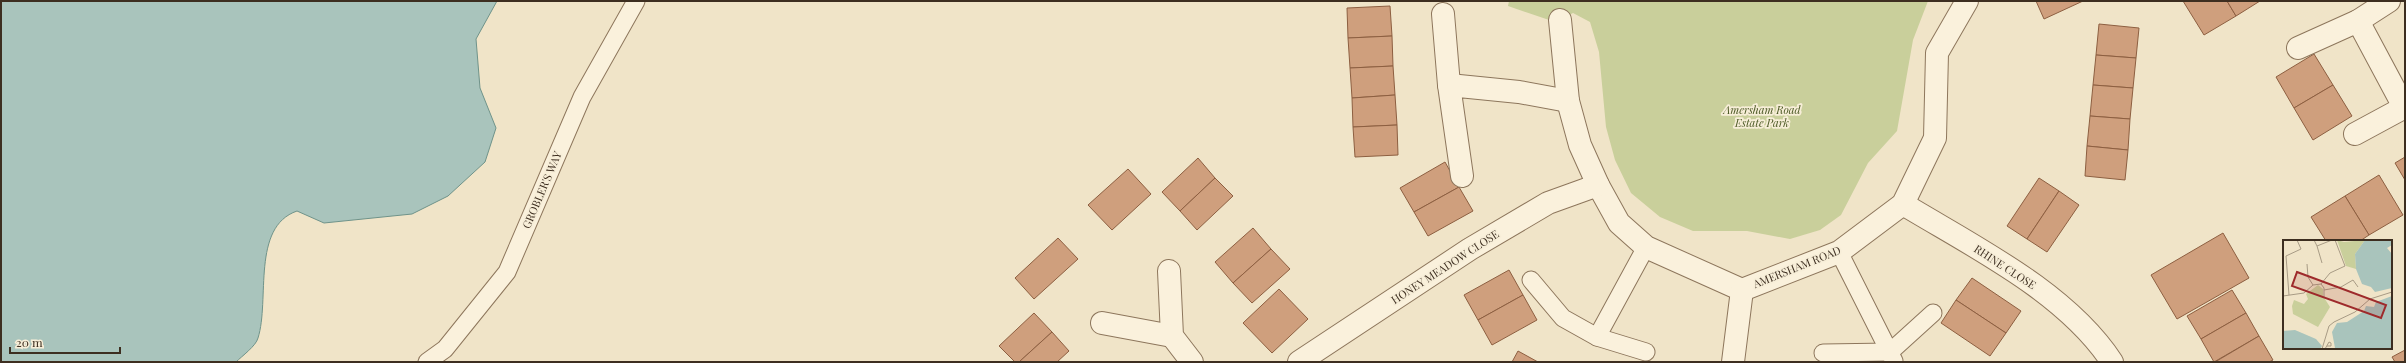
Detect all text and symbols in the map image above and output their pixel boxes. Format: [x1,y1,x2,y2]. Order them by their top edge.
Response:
park label: Amersham Road Estate Park [1722,102,1802,130]
street label: GROBLER'S WAY [518,148,565,231]
street label: HONEY MEADOW CLOSE [1388,226,1502,307]
inset map [2283,240,2392,349]
street label: RHINE CLOSE [1971,241,2039,292]
street label: AMERSHAM ROAD [1750,242,1843,291]
scale bar [10,329,120,355]
text: 20 m [16,334,43,350]

